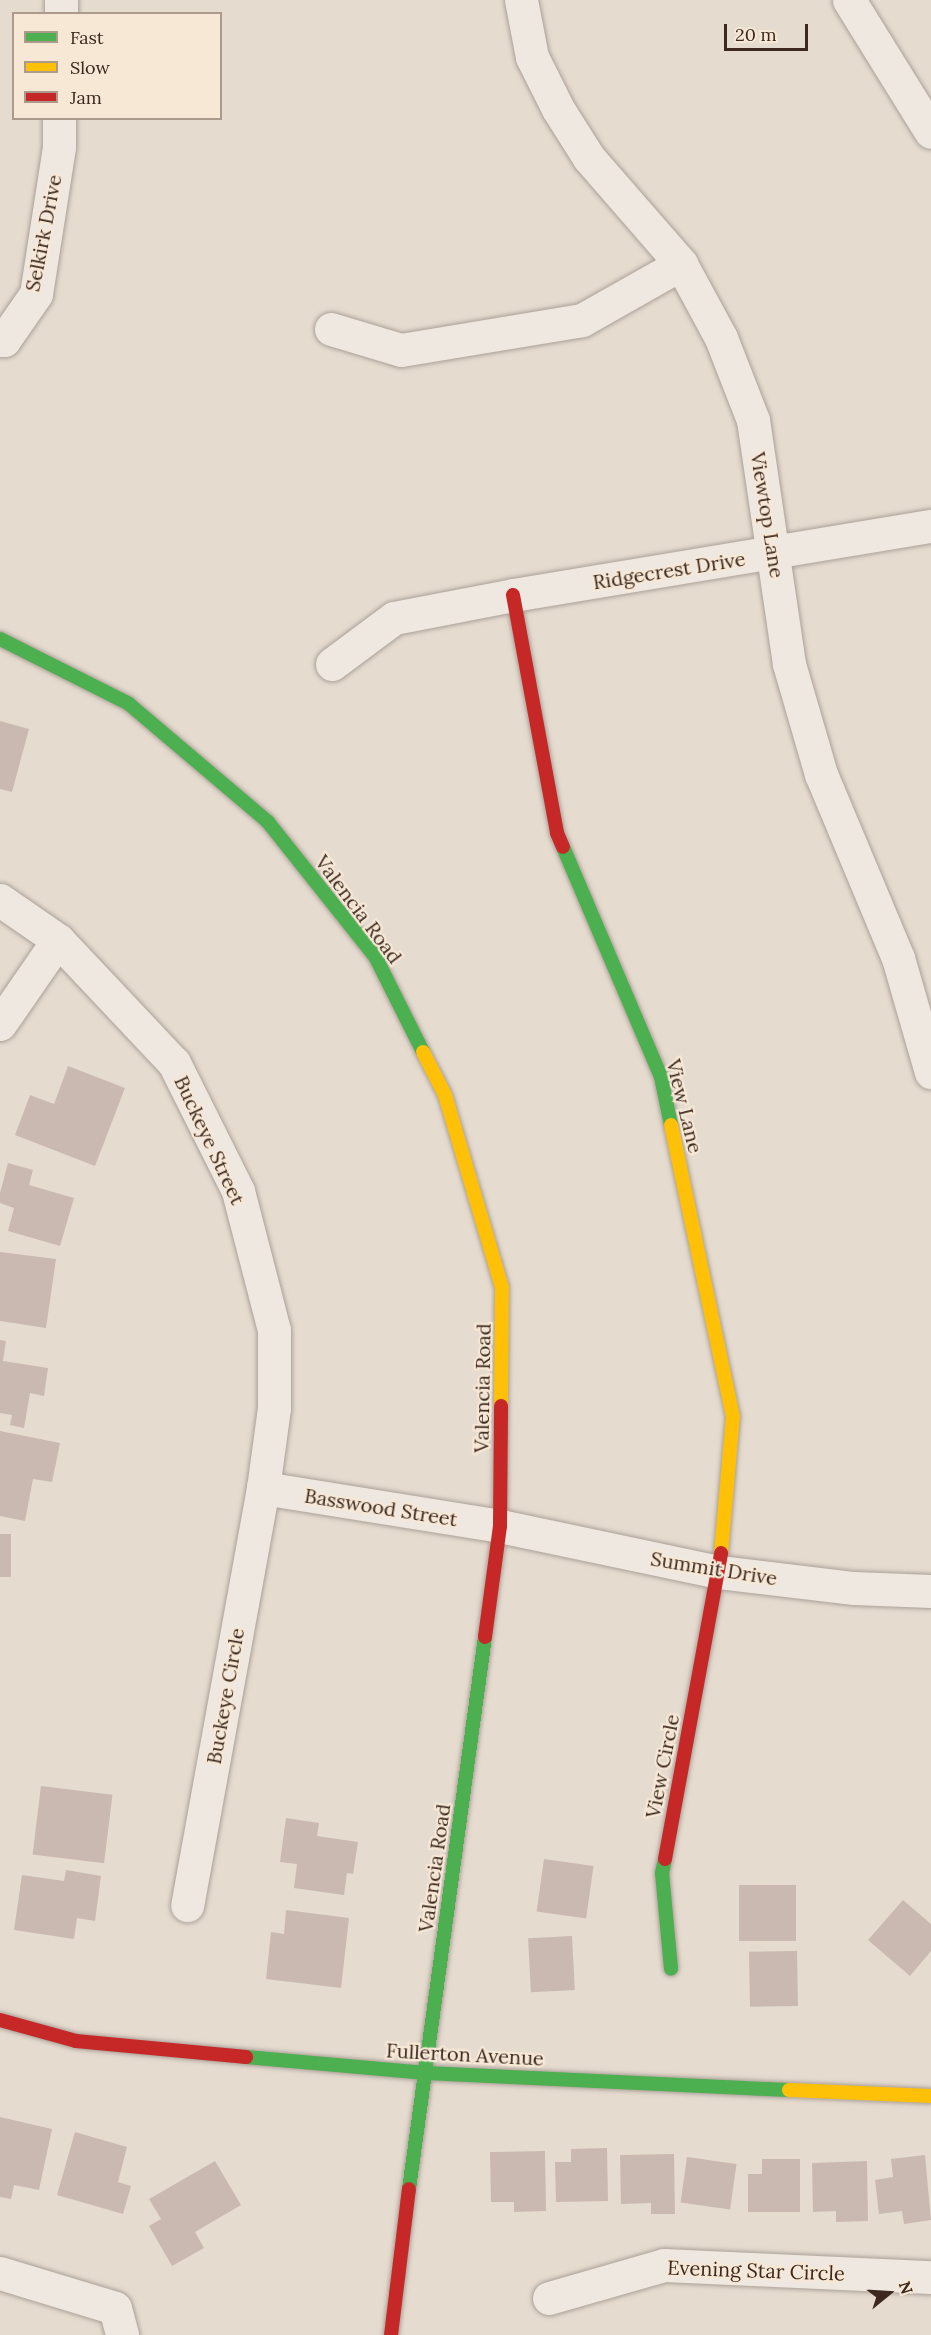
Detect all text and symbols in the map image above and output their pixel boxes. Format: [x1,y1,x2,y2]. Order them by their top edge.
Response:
legend [12,12,222,120]
scale bar [727,12,811,50]
text: 20 m [735,23,777,46]
text: Fast [70,26,104,49]
text: Slow [70,56,110,79]
text: Jam [70,86,102,109]
street label: Selkirk Drive [20,173,66,293]
street label: Viewtop Lane [746,450,790,580]
street label: Ridgecrest Drive [591,546,747,594]
street label: Valencia Road [310,850,408,968]
street label: View Lane [662,1057,708,1155]
street label: Buckeye Street [170,1072,250,1208]
street label: Valencia Road [469,1323,495,1453]
street label: Basswood Street [303,1483,459,1531]
street label: Summit Drive [649,1546,779,1590]
street label: Buckeye Circle [201,1626,249,1766]
street label: View Circle [640,1712,684,1820]
street label: Valencia Road [413,1802,455,1934]
street label: Fullerton Avenue [386,2038,544,2070]
street label: Evening Star Circle [667,2255,845,2285]
north arrow [859,2263,919,2323]
text: N [895,2278,918,2296]

